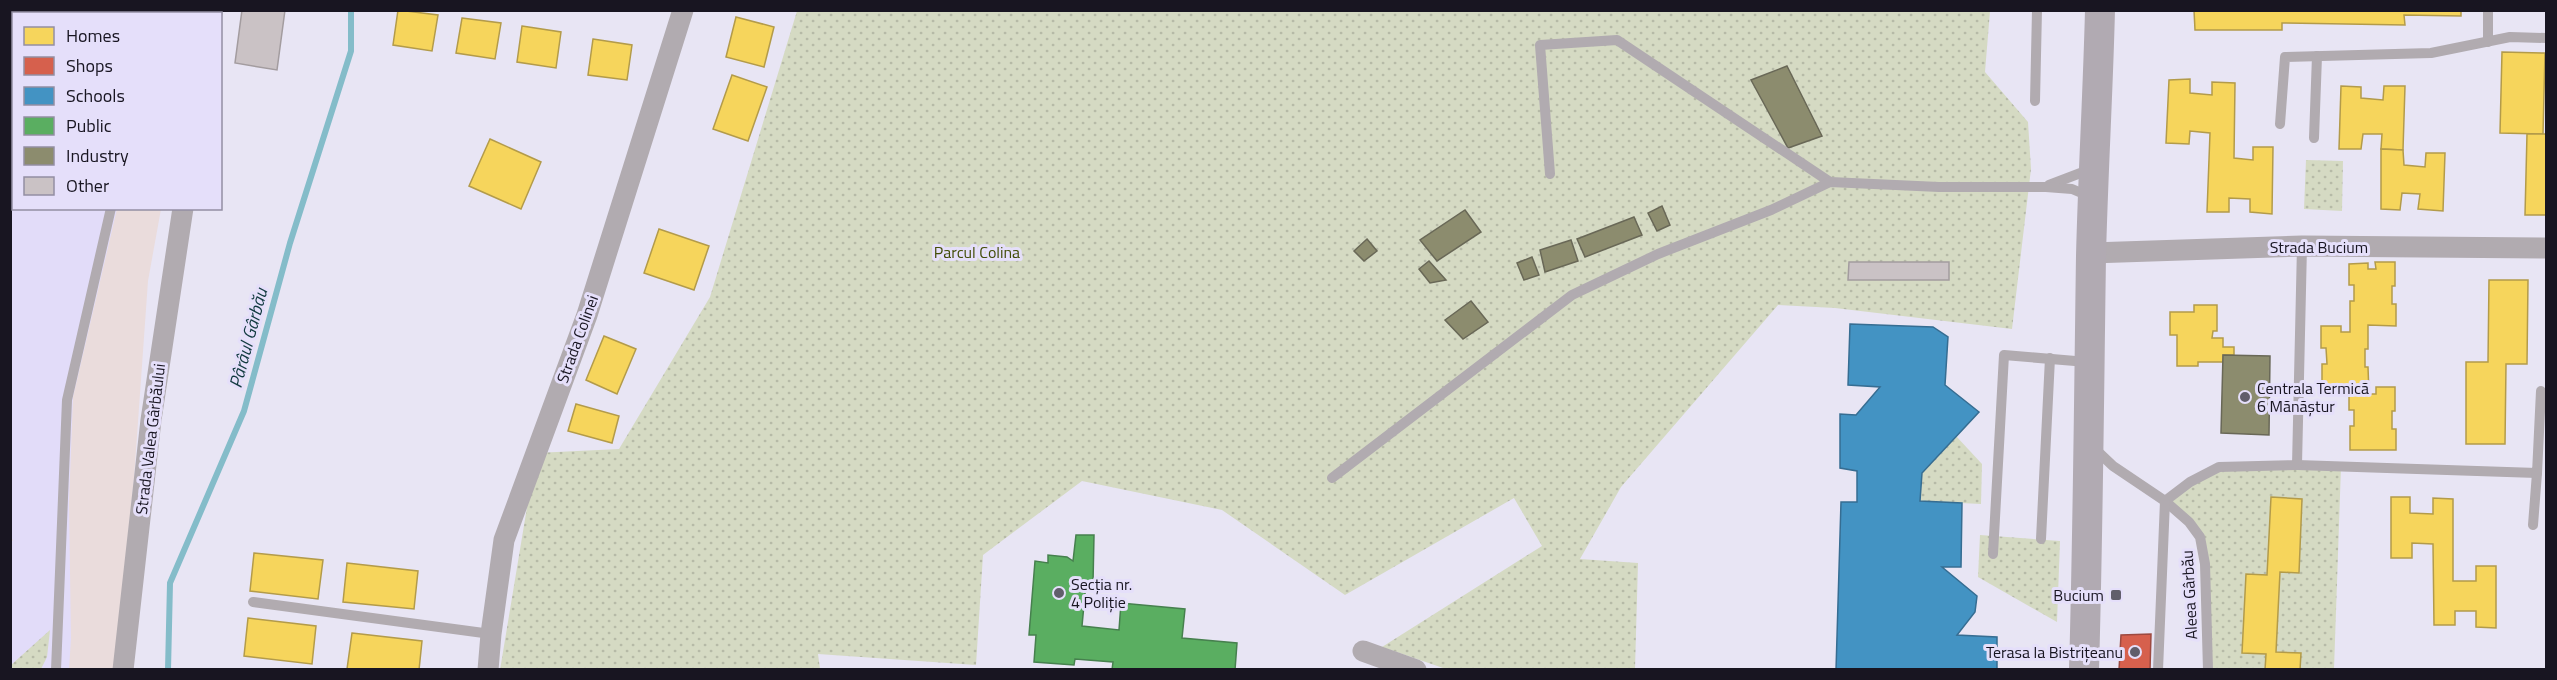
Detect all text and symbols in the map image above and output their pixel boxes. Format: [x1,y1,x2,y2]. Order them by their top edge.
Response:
legend [12,12,222,210]
text: Homes [66,22,120,49]
text: Shops [66,52,113,79]
text: Schools [66,82,125,109]
text: Public [66,112,112,139]
text: Industry [66,142,129,169]
text: Other [66,172,109,199]
street label: Strada Bucium [2270,235,2368,259]
park label: Parcul Colina [934,240,1020,264]
water label: Pârâul Gârbău [222,284,275,391]
street label: Strada Colinei [550,292,604,386]
street label: Strada Valea Gârbăului [129,362,171,516]
place label: Centrala Termică 6 Mănăștur [2257,376,2369,418]
marker: Centrala Termică 6 Mănăștur [2238,390,2252,404]
street label: Aleea Gârbău [2175,550,2203,640]
place label: Secția nr. 4 Poliție [1071,572,1132,614]
place label: Bucium [2053,583,2104,607]
marker: Secția nr. 4 Poliție [1052,586,1066,600]
marker: Bucium [2109,588,2123,602]
place label: Terasa la Bistrițeanu [1986,640,2123,664]
marker: Terasa la Bistrițeanu [2128,645,2142,659]

